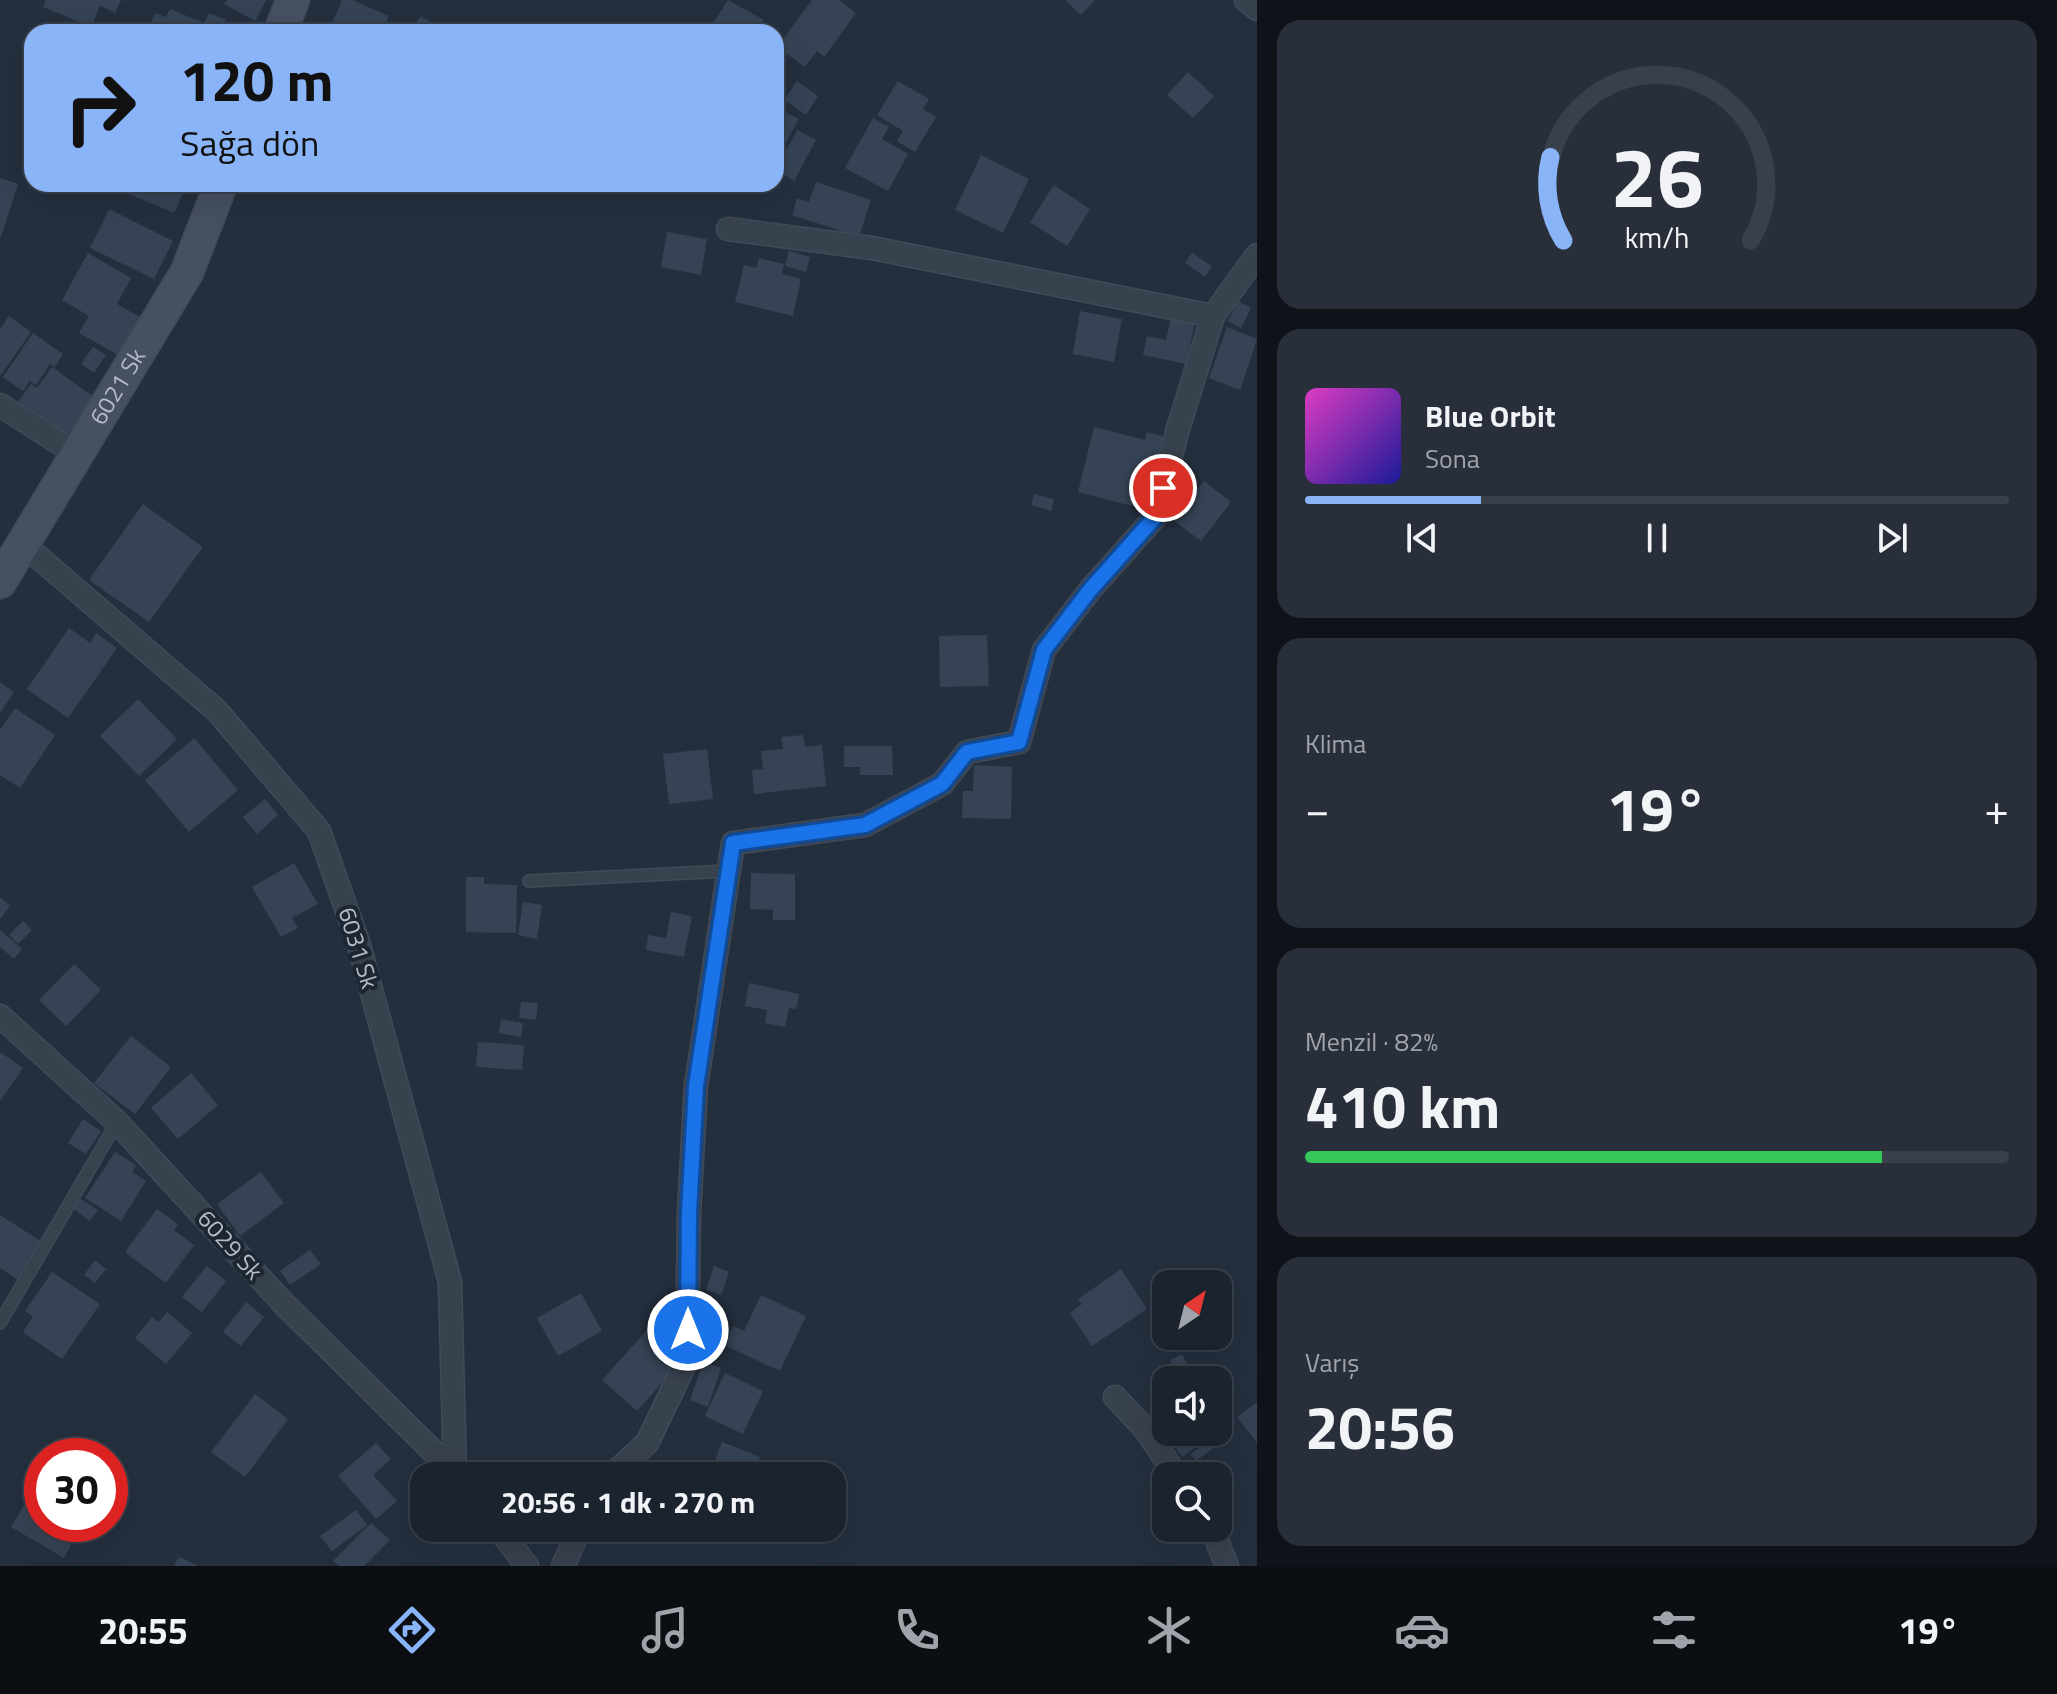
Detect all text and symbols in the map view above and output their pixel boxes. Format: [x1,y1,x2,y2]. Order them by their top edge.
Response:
text: 120 m [180,38,333,123]
icon: right [48,56,152,160]
text: 26 [1610,112,1704,238]
text: Sağa dön [180,115,319,170]
text: km/h [1625,216,1689,259]
street label: 6021 Sk [80,341,154,431]
text: Blue Orbit [1425,393,1556,439]
text: Sona [1425,439,1480,478]
pin [1129,454,1197,522]
icon: arrive [1141,466,1185,510]
icon: previous [1400,516,1444,560]
icon: pause [1635,516,1679,560]
icon: next [1870,516,1914,560]
text: Klima [1305,724,1366,763]
text: 19° [1607,763,1707,854]
text: − [1305,775,1330,842]
text: + [1984,775,2009,842]
street label: 6031 Sk [330,902,389,993]
text: Menzil · 82% [1305,1022,1438,1061]
text: 410 km [1305,1060,1500,1151]
street label: 6029 Sk [189,1201,272,1288]
north arrow [1152,1270,1232,1350]
map controls [1152,1270,1232,1542]
position arrow [646,1288,730,1372]
text: Varış [1305,1343,1359,1382]
button: sound [1152,1366,1232,1446]
text: 20:56 [1305,1381,1455,1472]
speed limit sign: 30 [24,1438,128,1542]
button: search [1152,1462,1232,1542]
text: 20:56 · 1 dk · 270 m [501,1479,755,1525]
icon: directions [384,1602,440,1658]
icon: music [637,1602,693,1658]
icon: phone [889,1602,945,1658]
icon: climate [1141,1602,1197,1658]
icon: car [1394,1602,1450,1658]
icon: filters [1646,1602,1702,1658]
text: 20:55 [98,1603,188,1658]
text: 19° [1898,1603,1959,1658]

